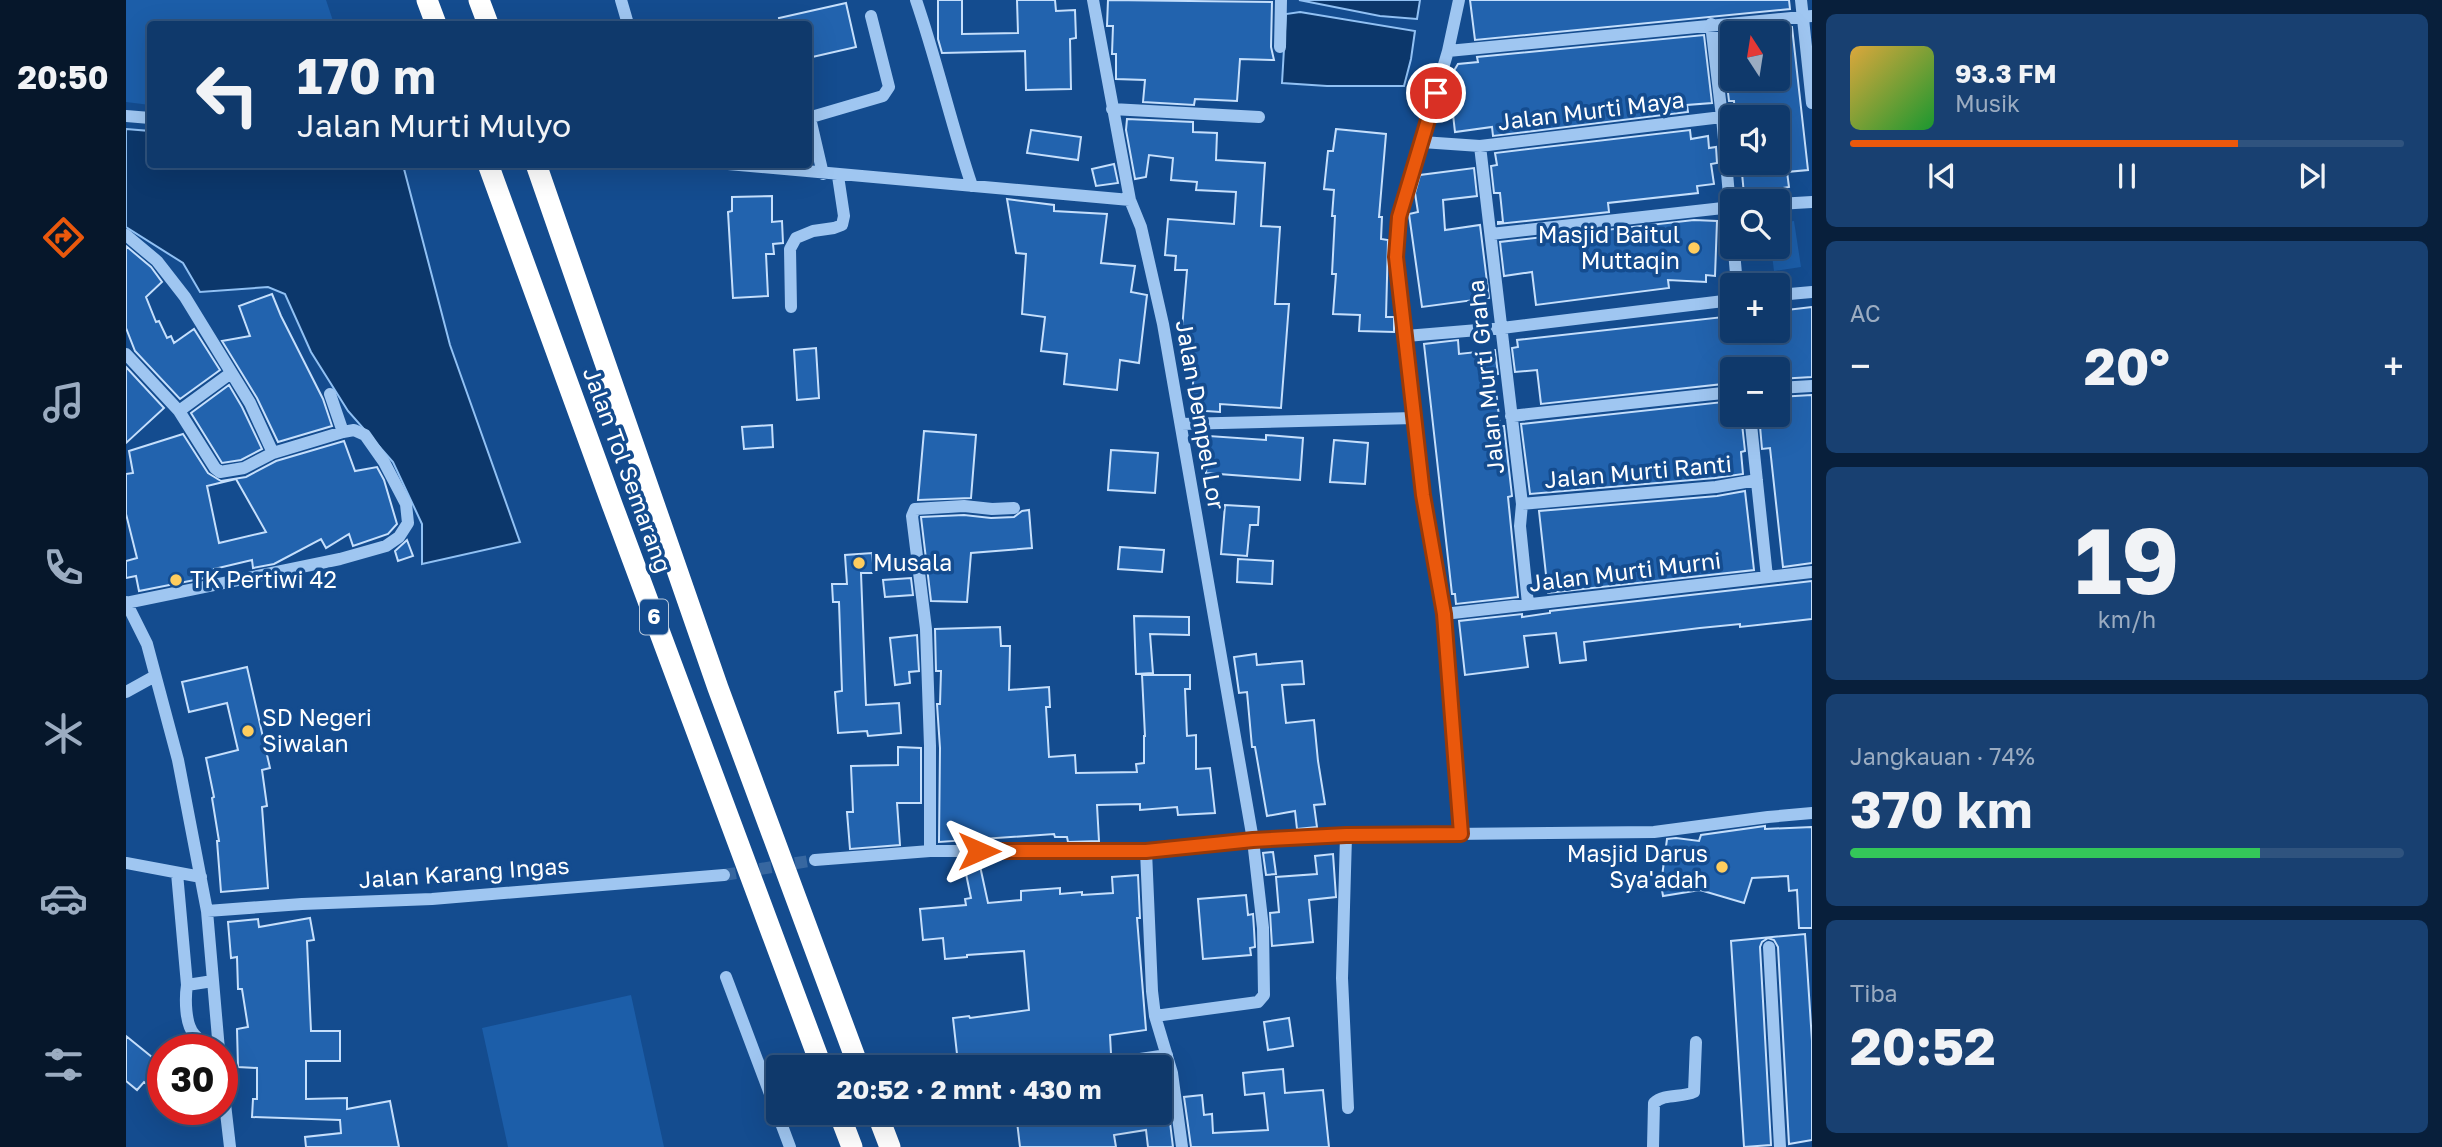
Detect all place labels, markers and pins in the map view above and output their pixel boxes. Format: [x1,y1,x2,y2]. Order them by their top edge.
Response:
pin [1406,63,1466,123]
place label: Masjid Baitul Muttaqin [1538,220,1680,274]
marker: Masjid Baitul Muttaqin [1686,240,1702,256]
place label: Musala [873,548,952,576]
marker: Musala [851,555,867,571]
place label: TK Pertiwi 42 [190,565,337,593]
marker: TK Pertiwi 42 [168,572,184,588]
place label: SD Negeri Siwalan [262,703,372,757]
marker: SD Negeri Siwalan [240,723,256,739]
place label: Masjid Darus Sya'adah [1567,839,1708,893]
marker: Masjid Darus Sya'adah [1714,859,1730,875]

